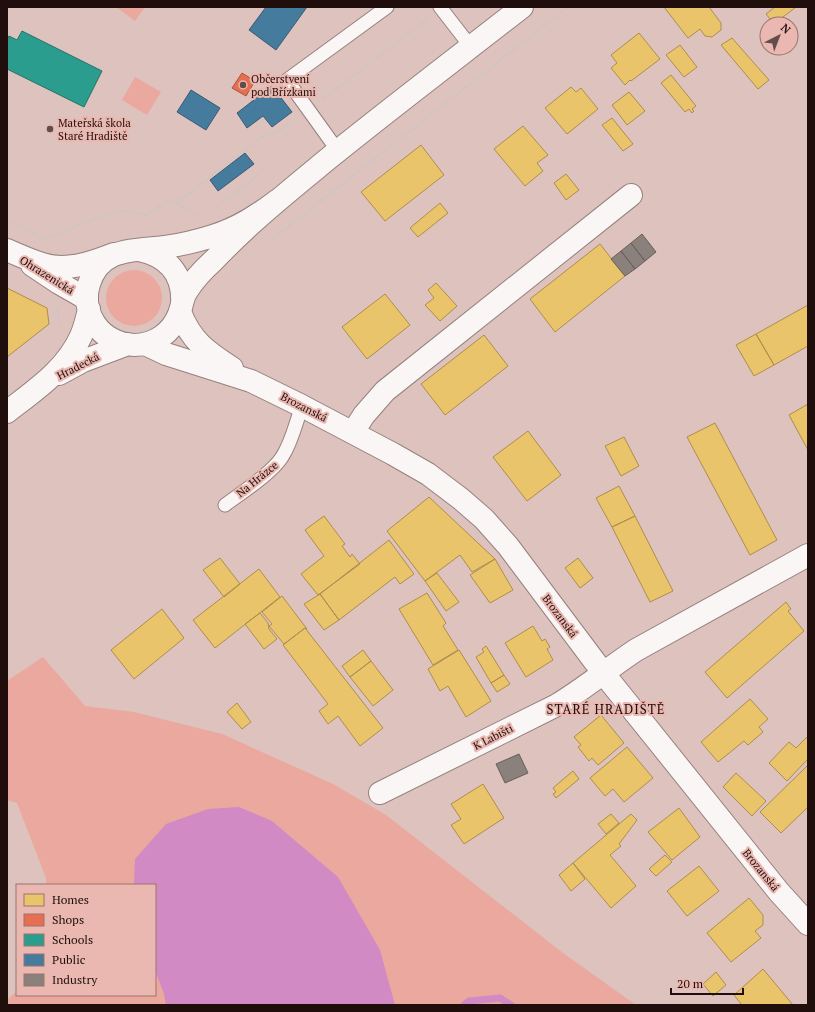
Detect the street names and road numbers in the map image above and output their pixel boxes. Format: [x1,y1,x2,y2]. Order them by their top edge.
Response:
street label: Ohrazenická [17,253,77,297]
street label: Hradecká [54,349,102,383]
street label: Brozanská [278,389,330,425]
street label: Na Hrázce [233,458,281,500]
street label: Brozanská [539,592,581,641]
street label: K Labišti [471,721,515,753]
street label: Brozanská [740,846,783,894]

